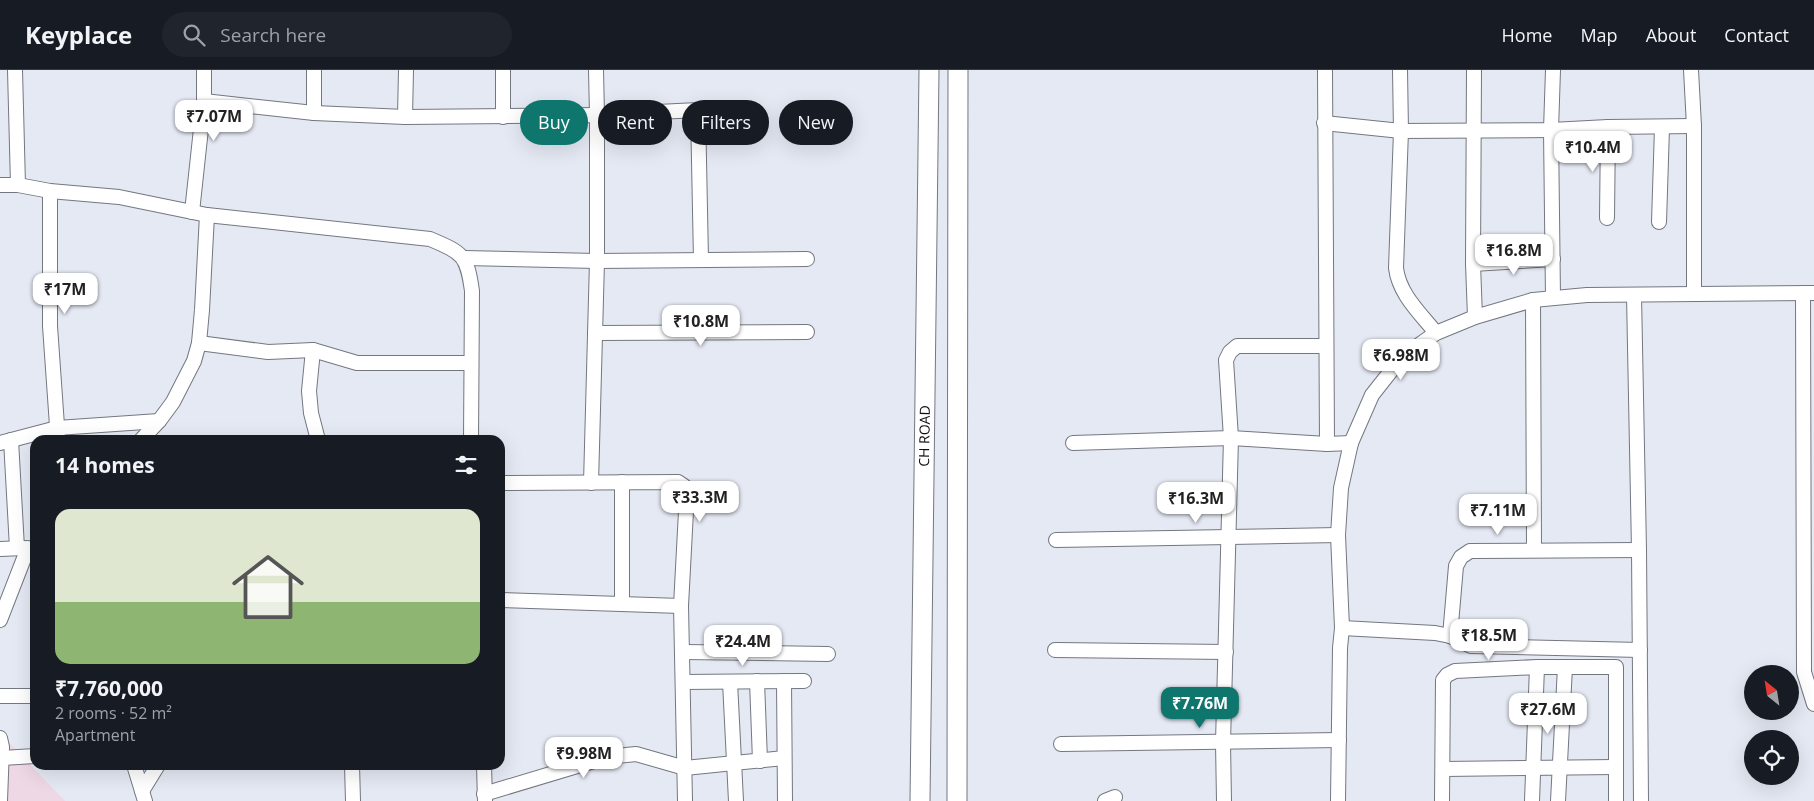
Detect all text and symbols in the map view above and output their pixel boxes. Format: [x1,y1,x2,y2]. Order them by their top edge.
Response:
search box [162,12,512,57]
text: Keyplace [25,18,132,51]
icon: search [180,21,208,49]
text: Search here [220,22,326,48]
text: Home [1502,23,1552,47]
text: Map [1580,23,1618,47]
text: About [1646,23,1696,47]
text: Contact [1724,23,1789,47]
pin: ₹7.07M [173,100,255,142]
chip: Buy [520,100,588,145]
chip: Rent [598,100,672,145]
chip: Filters [682,100,769,145]
chip: New [779,100,853,145]
text: ₹7.07M [186,105,242,127]
pin: ₹10.4M [1552,131,1634,173]
text: ₹10.4M [1565,136,1621,158]
pin: ₹16.8M [1473,234,1555,276]
text: ₹16.8M [1486,239,1542,261]
pin: ₹17M [35,272,95,315]
text: ₹17M [44,278,86,300]
pin: ₹10.8M [660,304,742,347]
text: ₹10.8M [673,310,729,332]
pin: ₹6.98M [1360,338,1442,381]
text: ₹6.98M [1373,344,1429,366]
street label: CH ROAD [914,405,934,467]
text: 14 homes [55,451,155,479]
icon: filters [452,451,480,479]
pin: ₹33.3M [659,480,741,523]
pin: ₹16.3M [1155,482,1237,524]
text: ₹33.3M [672,486,728,508]
text: ₹16.3M [1168,487,1224,509]
pin: ₹7.11M [1457,494,1539,536]
text: ₹7.11M [1470,499,1526,521]
icon: home [223,542,313,632]
pin: ₹18.5M [1448,618,1530,661]
pin: ₹24.4M [702,624,784,667]
text: ₹18.5M [1461,624,1517,646]
text: ₹24.4M [715,630,771,652]
north arrow [1744,665,1799,720]
map controls [1744,665,1799,785]
text: ₹7,760,000 [55,674,163,702]
pin: ₹7.76M [1159,686,1241,729]
text: ₹7.76M [1172,692,1228,714]
pin: ₹27.6M [1507,692,1589,735]
text: ₹27.6M [1520,698,1576,720]
text: 2 rooms · 52 m² [55,702,172,724]
text: Apartment [55,724,135,746]
button: locate [1744,730,1799,785]
pin: ₹9.98M [543,736,625,779]
text: ₹9.98M [556,742,612,764]

